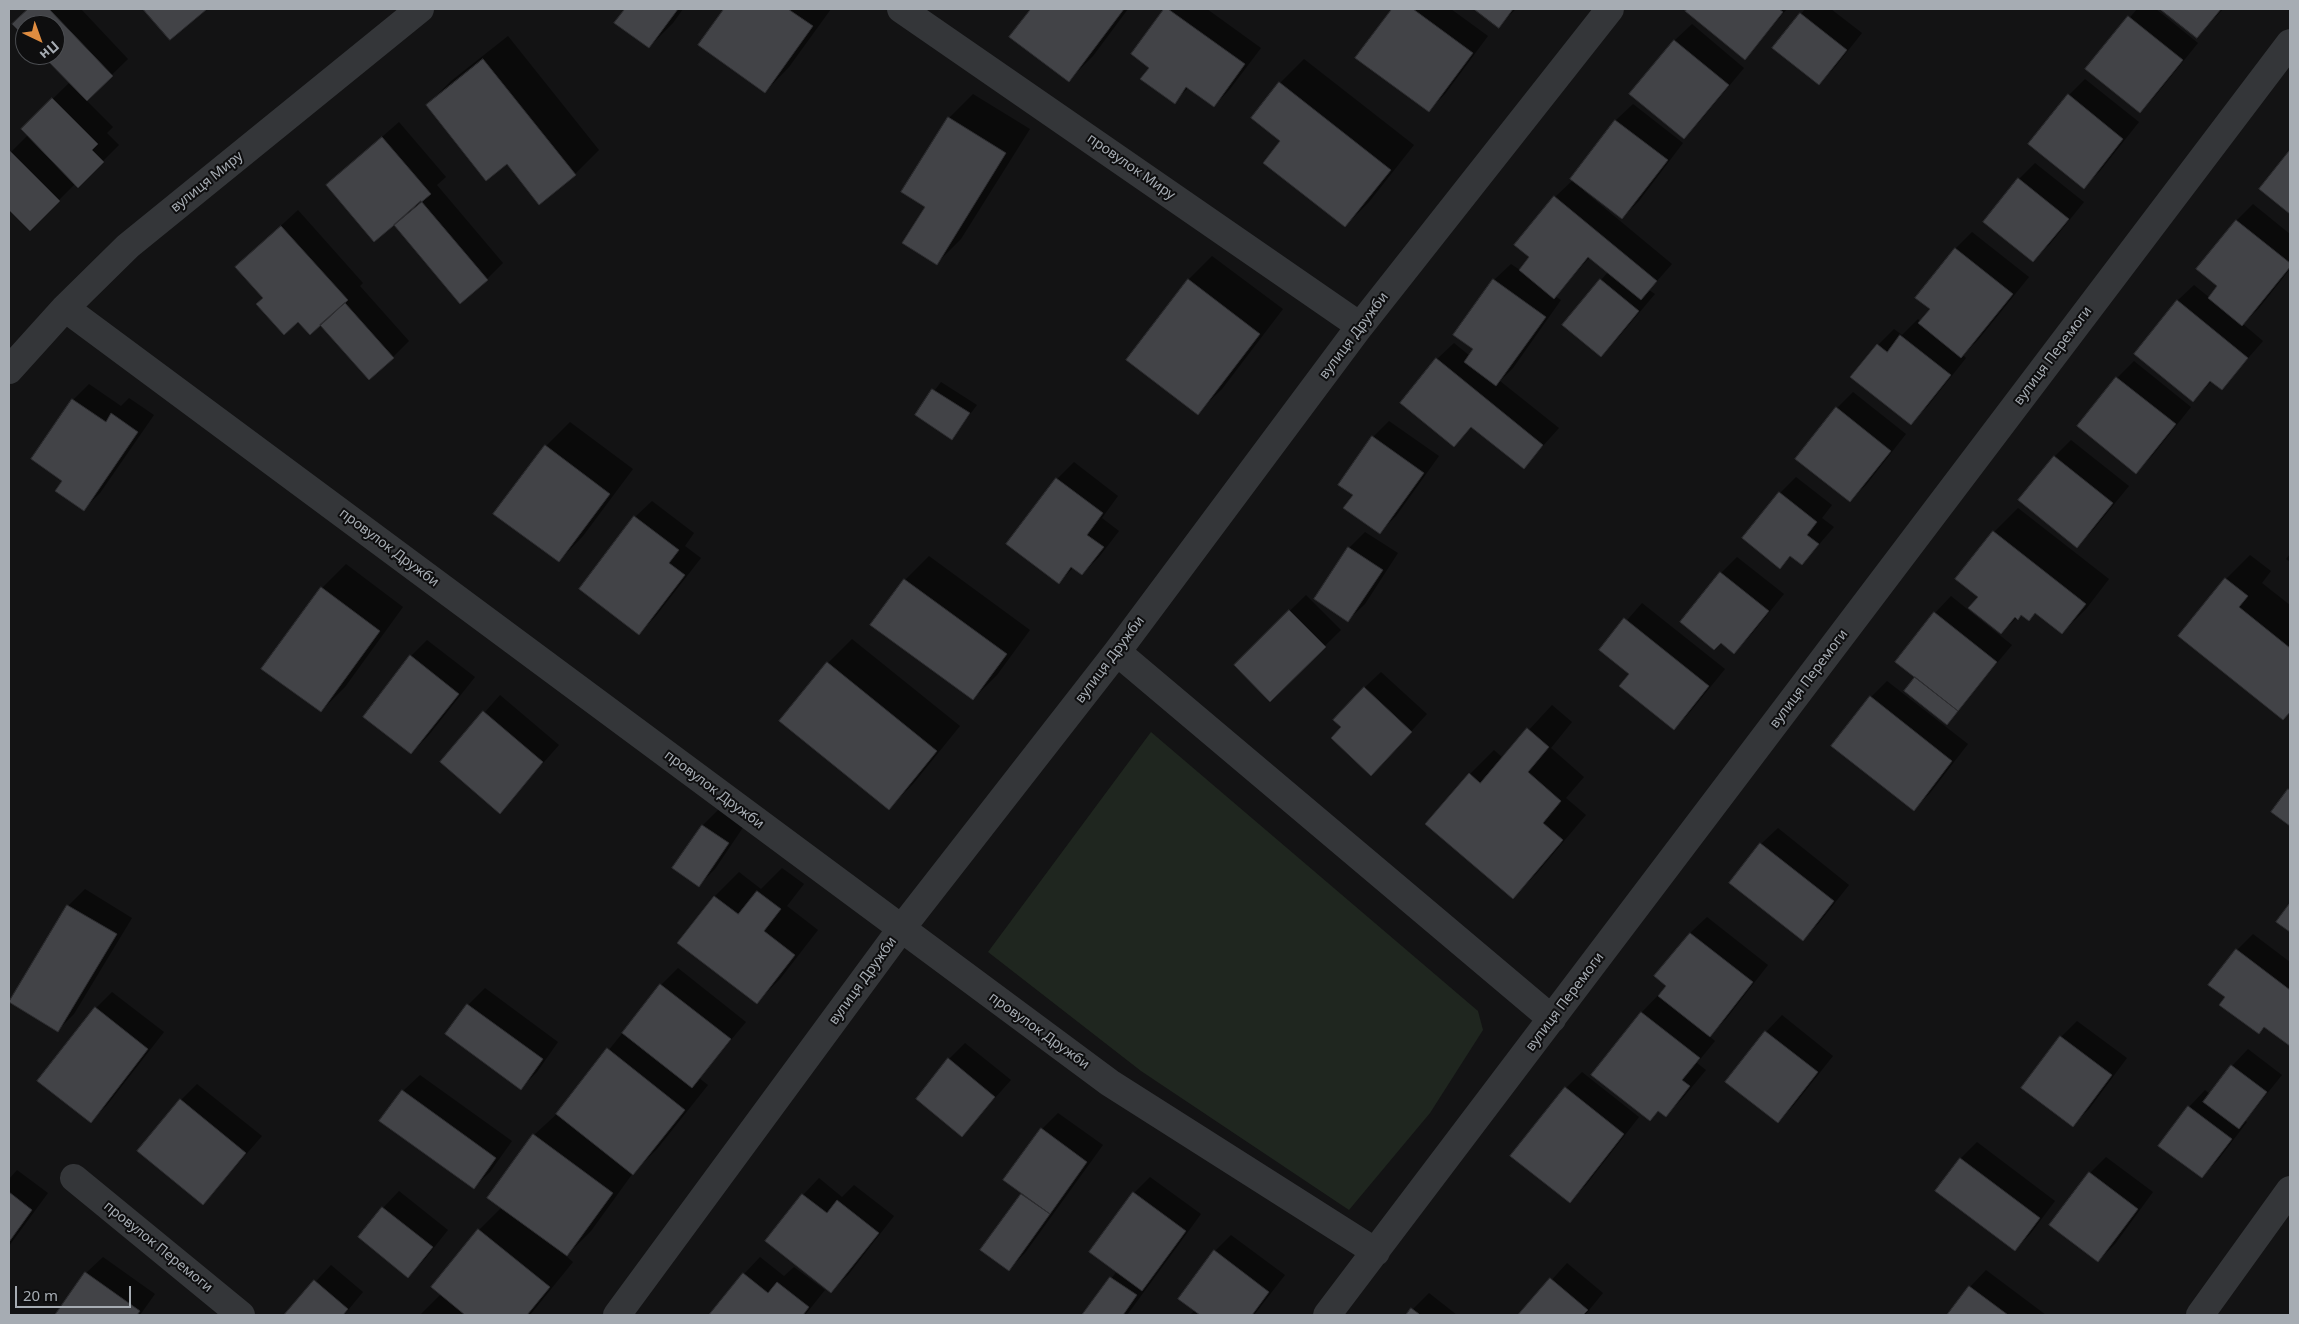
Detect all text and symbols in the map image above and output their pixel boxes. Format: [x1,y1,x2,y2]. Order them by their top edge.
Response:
north arrow [15,15,65,65]
text: Пн [36,37,63,64]
street label: провулок Миру [1084,130,1178,204]
street label: вулиця Миру [168,148,246,216]
street label: вулиця Дружби [1316,289,1392,383]
street label: вулиця Перемоги [2010,303,2096,409]
street label: провулок Дружби [336,505,442,591]
street label: вулиця Дружби [1072,613,1148,707]
street label: вулиця Перемоги [1766,626,1852,732]
street label: провулок Дружби [661,747,767,833]
street label: вулиця Дружби [825,934,901,1028]
street label: вулиця Перемоги [1522,949,1608,1055]
street label: провулок Дружби [985,989,1093,1073]
street label: провулок Перемоги [100,1198,216,1296]
scale bar [18,1276,134,1308]
text: 20 m [23,1285,58,1305]

